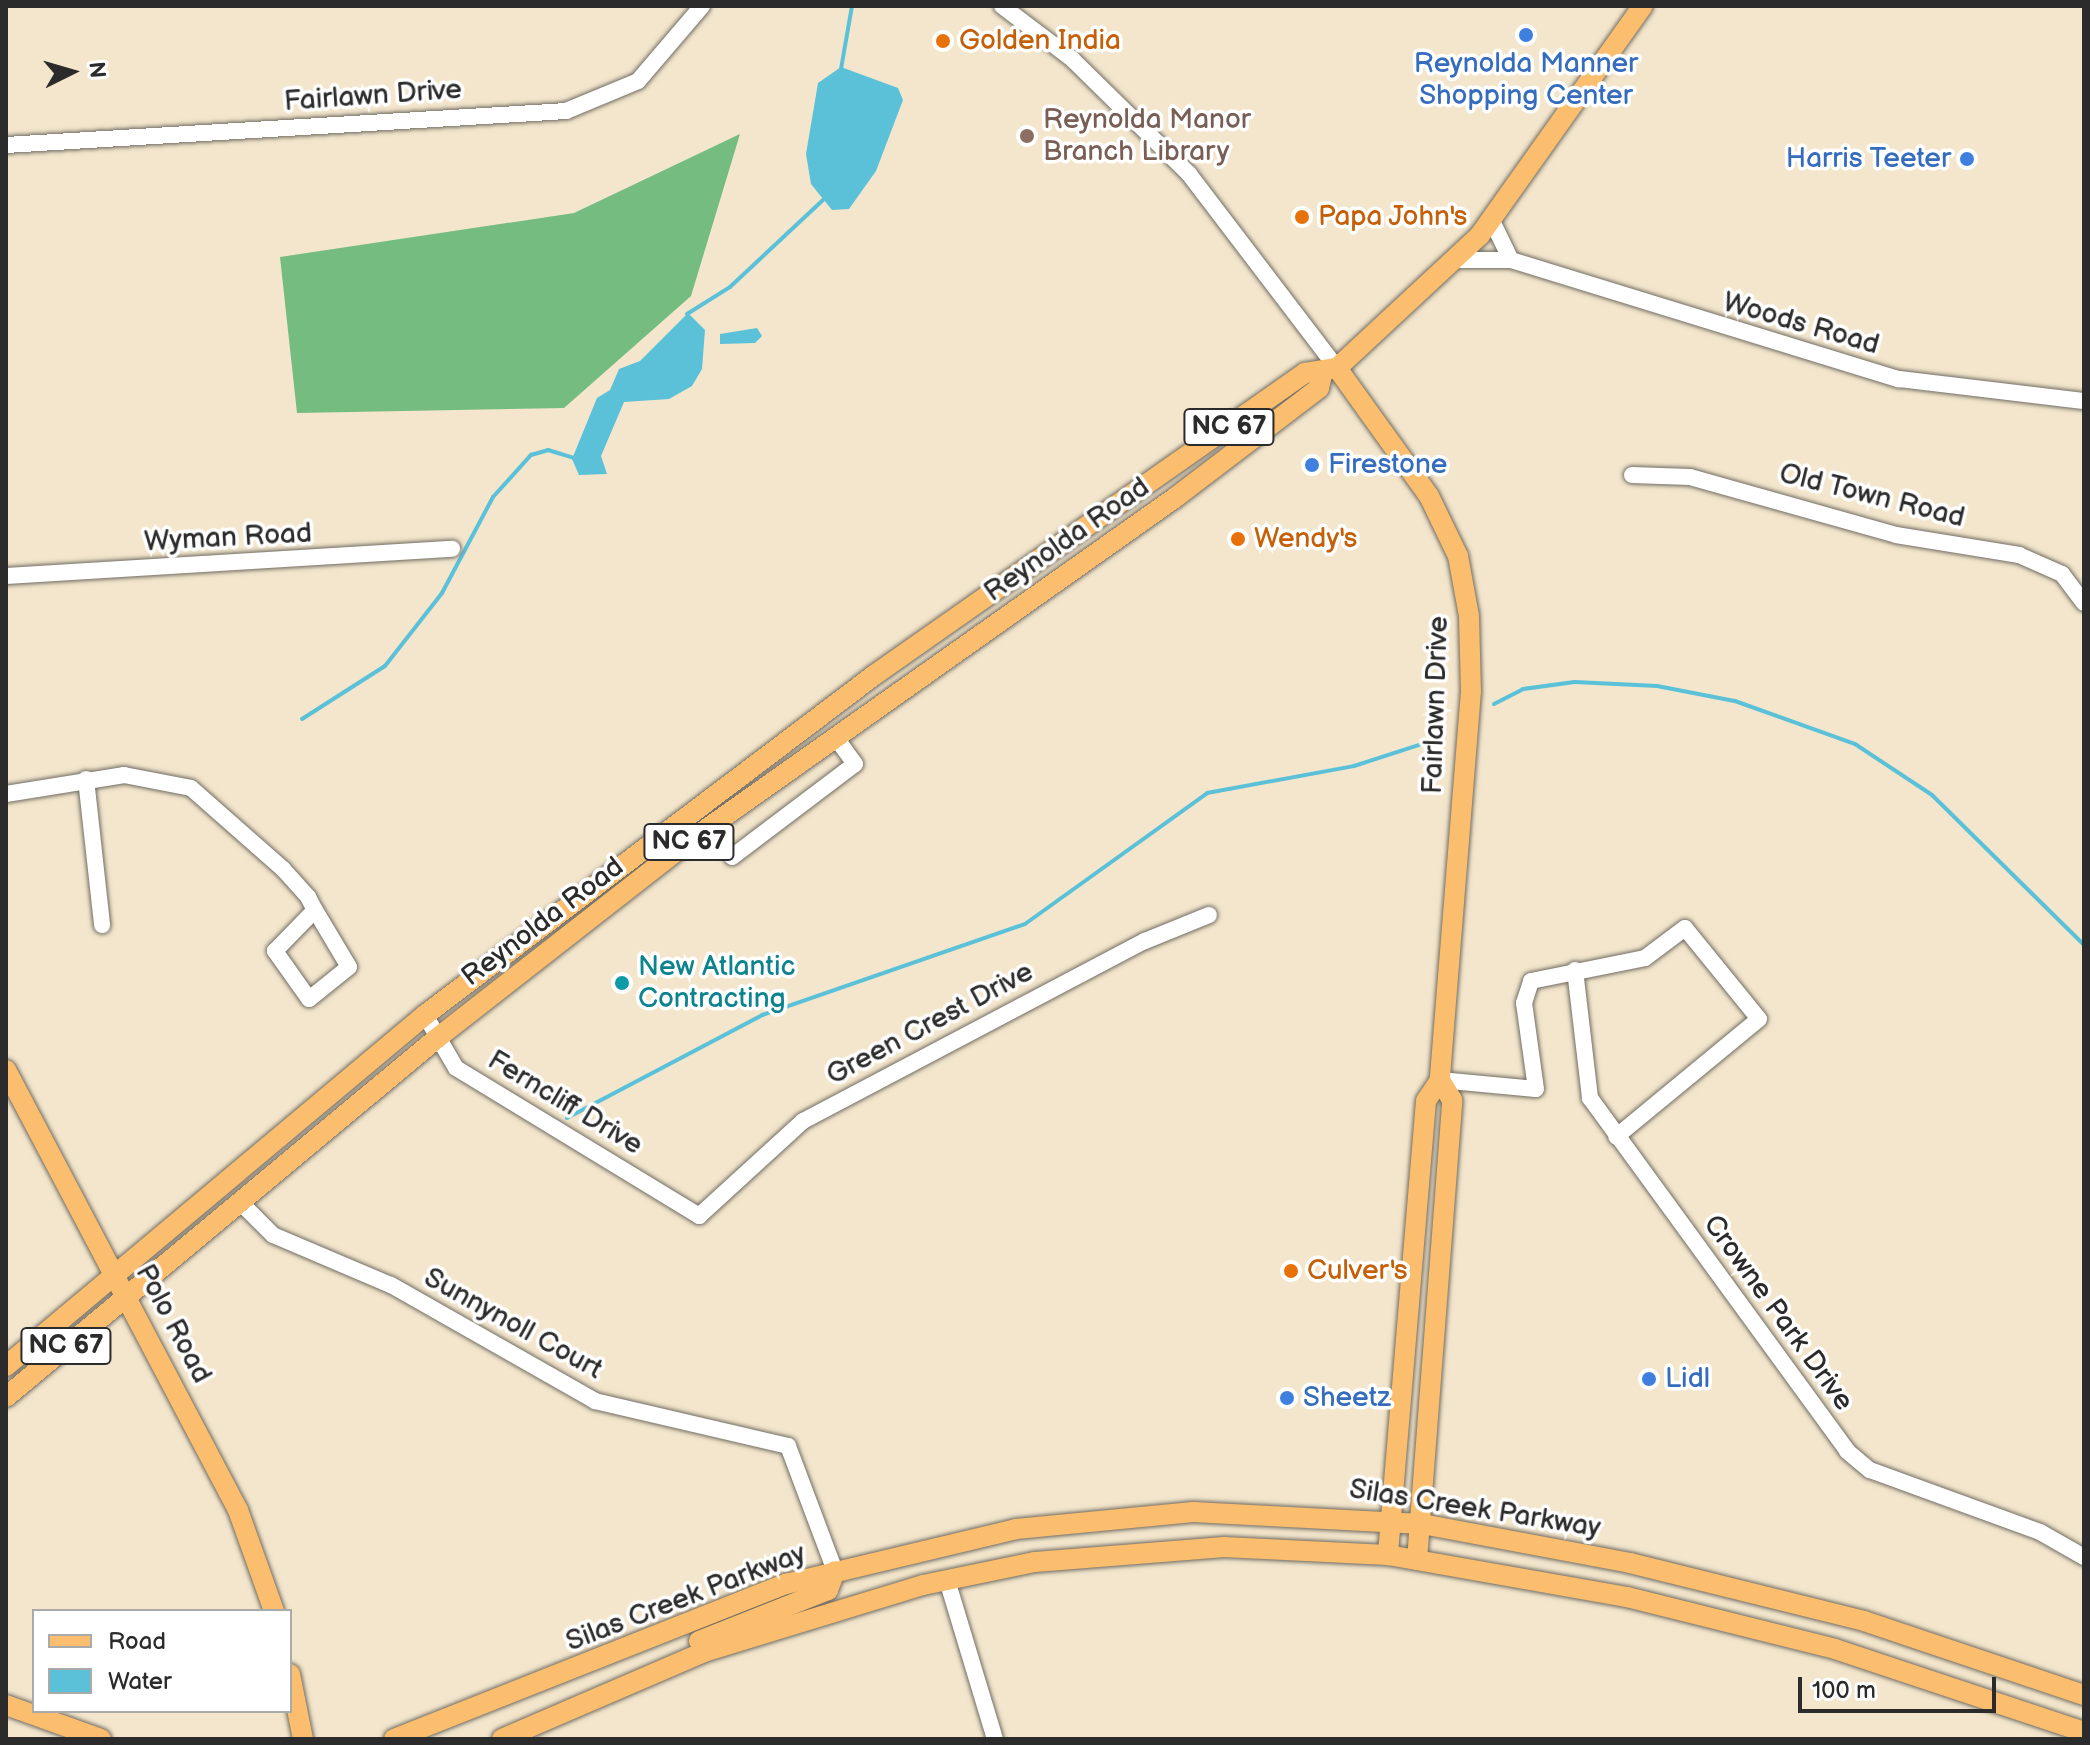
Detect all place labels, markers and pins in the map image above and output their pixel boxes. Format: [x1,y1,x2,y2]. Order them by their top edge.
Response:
place label: Golden India [959,24,1121,58]
marker: Reynolda Manner Shopping Center [1517,26,1535,44]
marker: Golden India [934,32,952,50]
place label: Reynolda Manner Shopping Center [1414,47,1638,113]
place label: Reynolda Manor Branch Library [1043,103,1251,169]
marker: Reynolda Manor Branch Library [1018,127,1036,145]
place label: Harris Teeter [1785,142,1951,176]
marker: Harris Teeter [1958,150,1976,168]
place label: Papa John's [1318,200,1469,234]
marker: Papa John's [1293,208,1311,226]
place label: Firestone [1328,448,1447,482]
marker: Firestone [1303,456,1321,474]
place label: Wendy's [1254,522,1357,556]
marker: Wendy's [1229,530,1247,548]
place label: New Atlantic Contracting [638,950,795,1016]
marker: New Atlantic Contracting [613,974,631,992]
place label: Culver's [1307,1254,1408,1288]
marker: Culver's [1282,1262,1300,1280]
place label: Lidl [1665,1362,1710,1396]
marker: Lidl [1640,1370,1658,1388]
place label: Sheetz [1303,1381,1391,1415]
marker: Sheetz [1278,1389,1296,1407]

